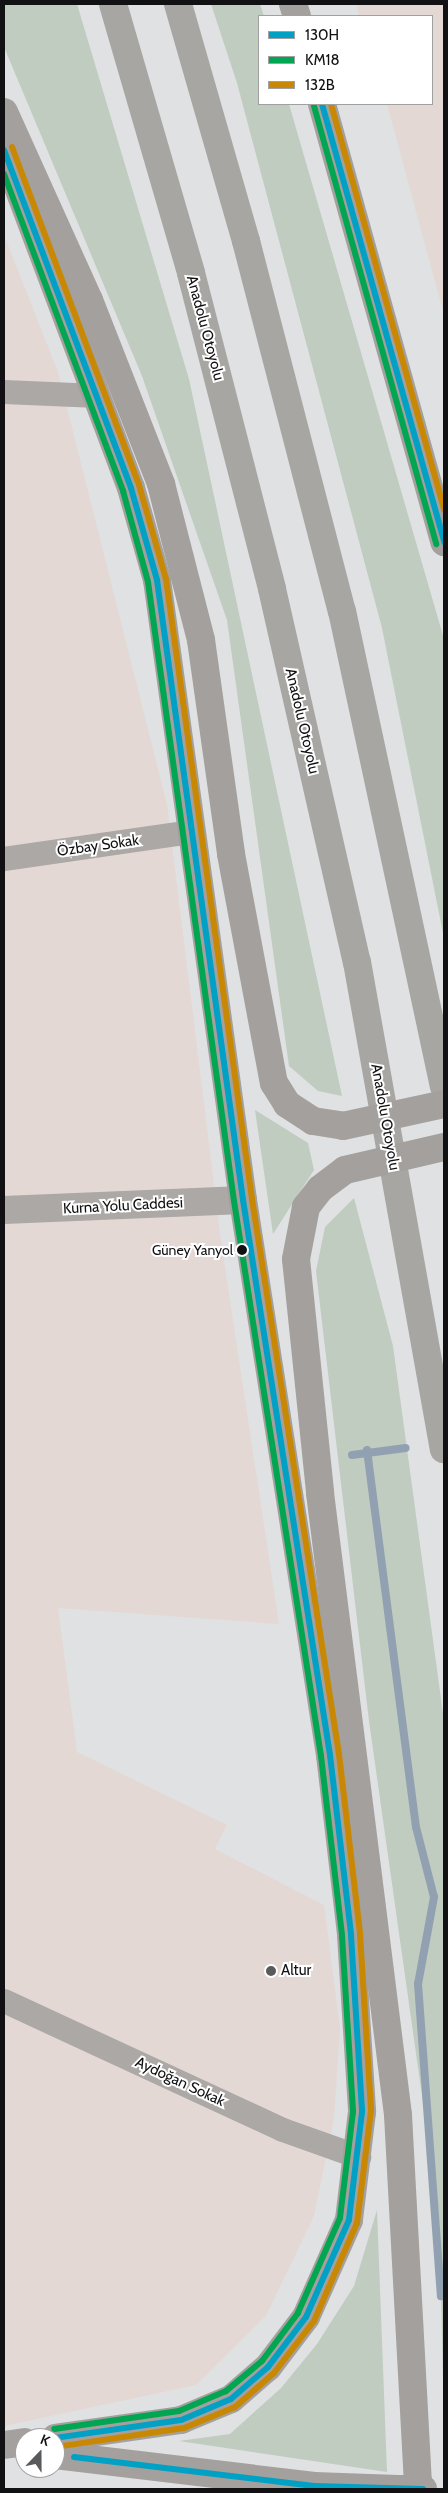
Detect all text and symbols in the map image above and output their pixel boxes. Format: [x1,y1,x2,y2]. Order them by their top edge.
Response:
legend [258,15,433,105]
text: 130H [305,26,339,44]
text: KM18 [305,51,340,69]
text: 132B [305,76,335,94]
street label: Anadolu Otoyolu [182,274,228,382]
street label: Anadolu Otoyolu [281,666,323,776]
street label: Özbay Sokak [56,831,140,861]
street label: Anadolu Otoyolu [367,1062,403,1172]
street label: Kurna Yolu Caddesi [63,1194,183,1218]
place label: Güney Yanyol [152,1242,233,1258]
marker: Güney Yanyol [237,1245,247,1255]
place label: Altur [281,1962,311,1980]
marker: Altur [265,1965,277,1977]
street label: Aydoğan Sokak [132,2053,228,2111]
north arrow [15,2428,65,2478]
text: K [38,2430,53,2450]

